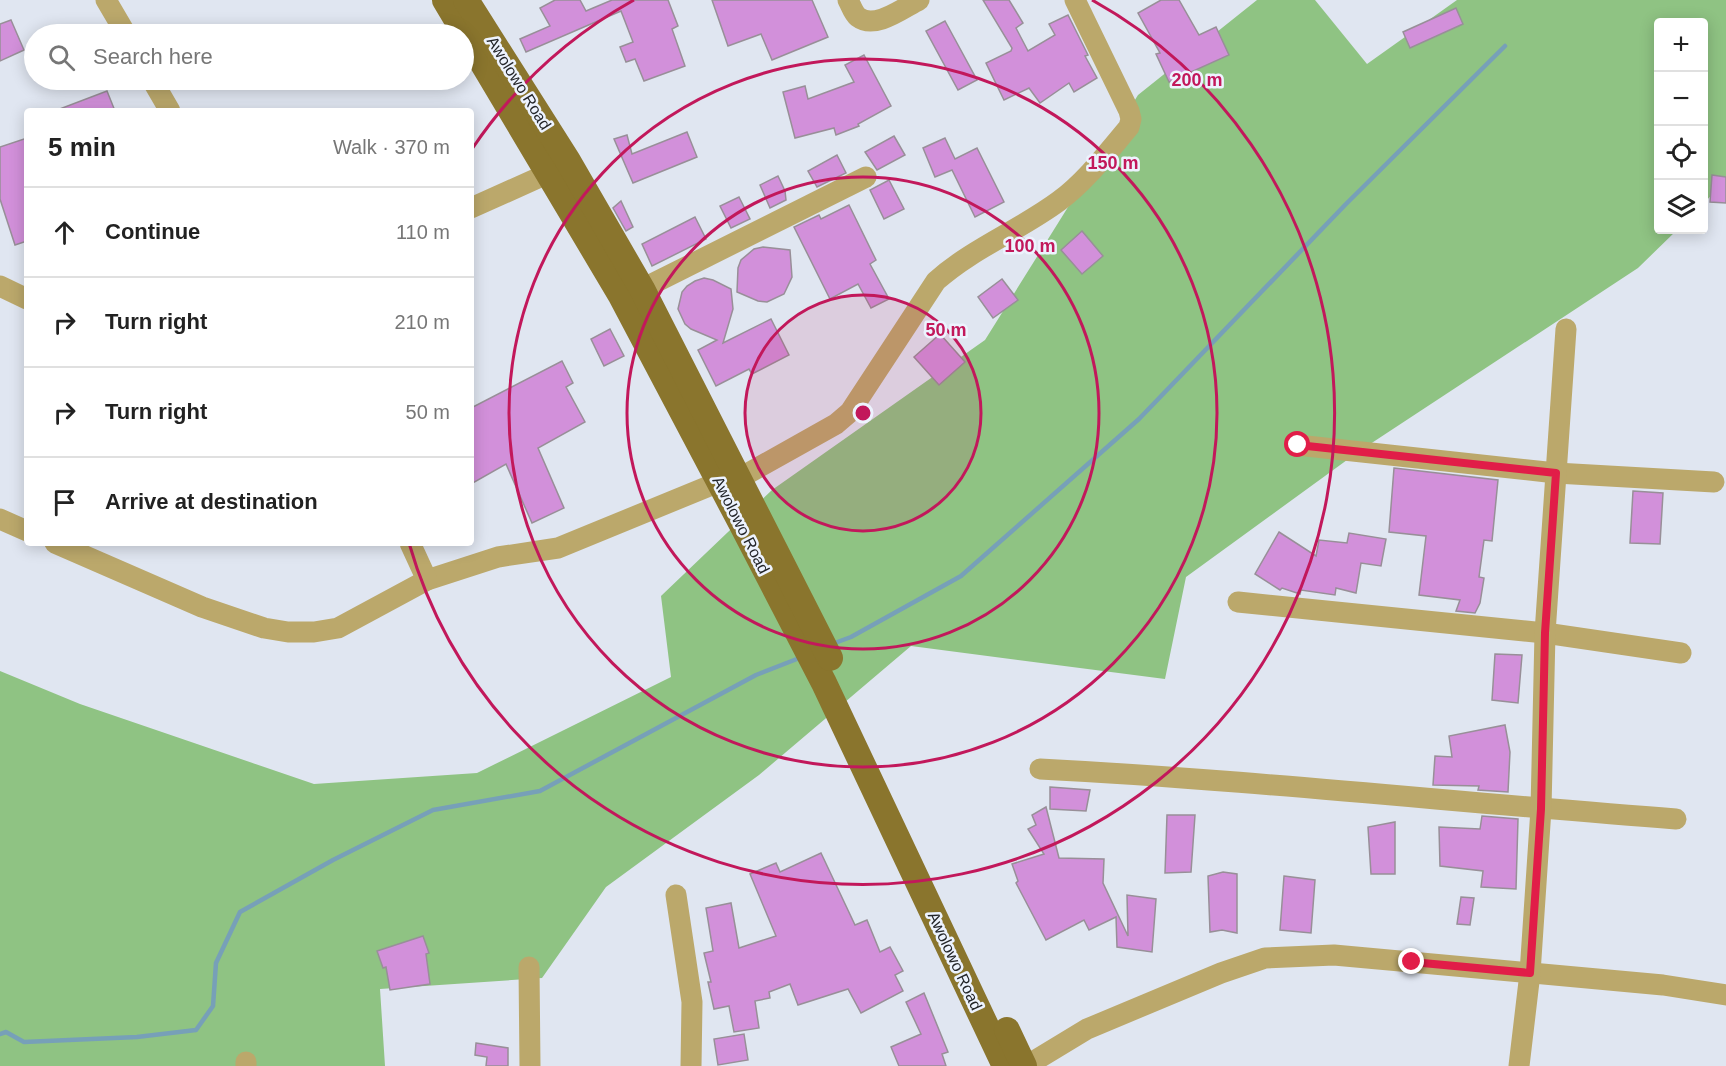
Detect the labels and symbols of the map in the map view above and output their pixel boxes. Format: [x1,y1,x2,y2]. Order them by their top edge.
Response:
street label: Awolowo Road [484,33,554,133]
text: 200 m [1171,70,1223,90]
text: 150 m [1087,153,1139,173]
text: 100 m [1004,236,1056,256]
text: 50 m [925,320,967,340]
centre of rings [853,403,873,423]
route start [1284,431,1310,457]
street label: Awolowo Road [709,474,773,576]
street label: Awolowo Road [925,909,985,1013]
route end [1398,948,1424,974]

